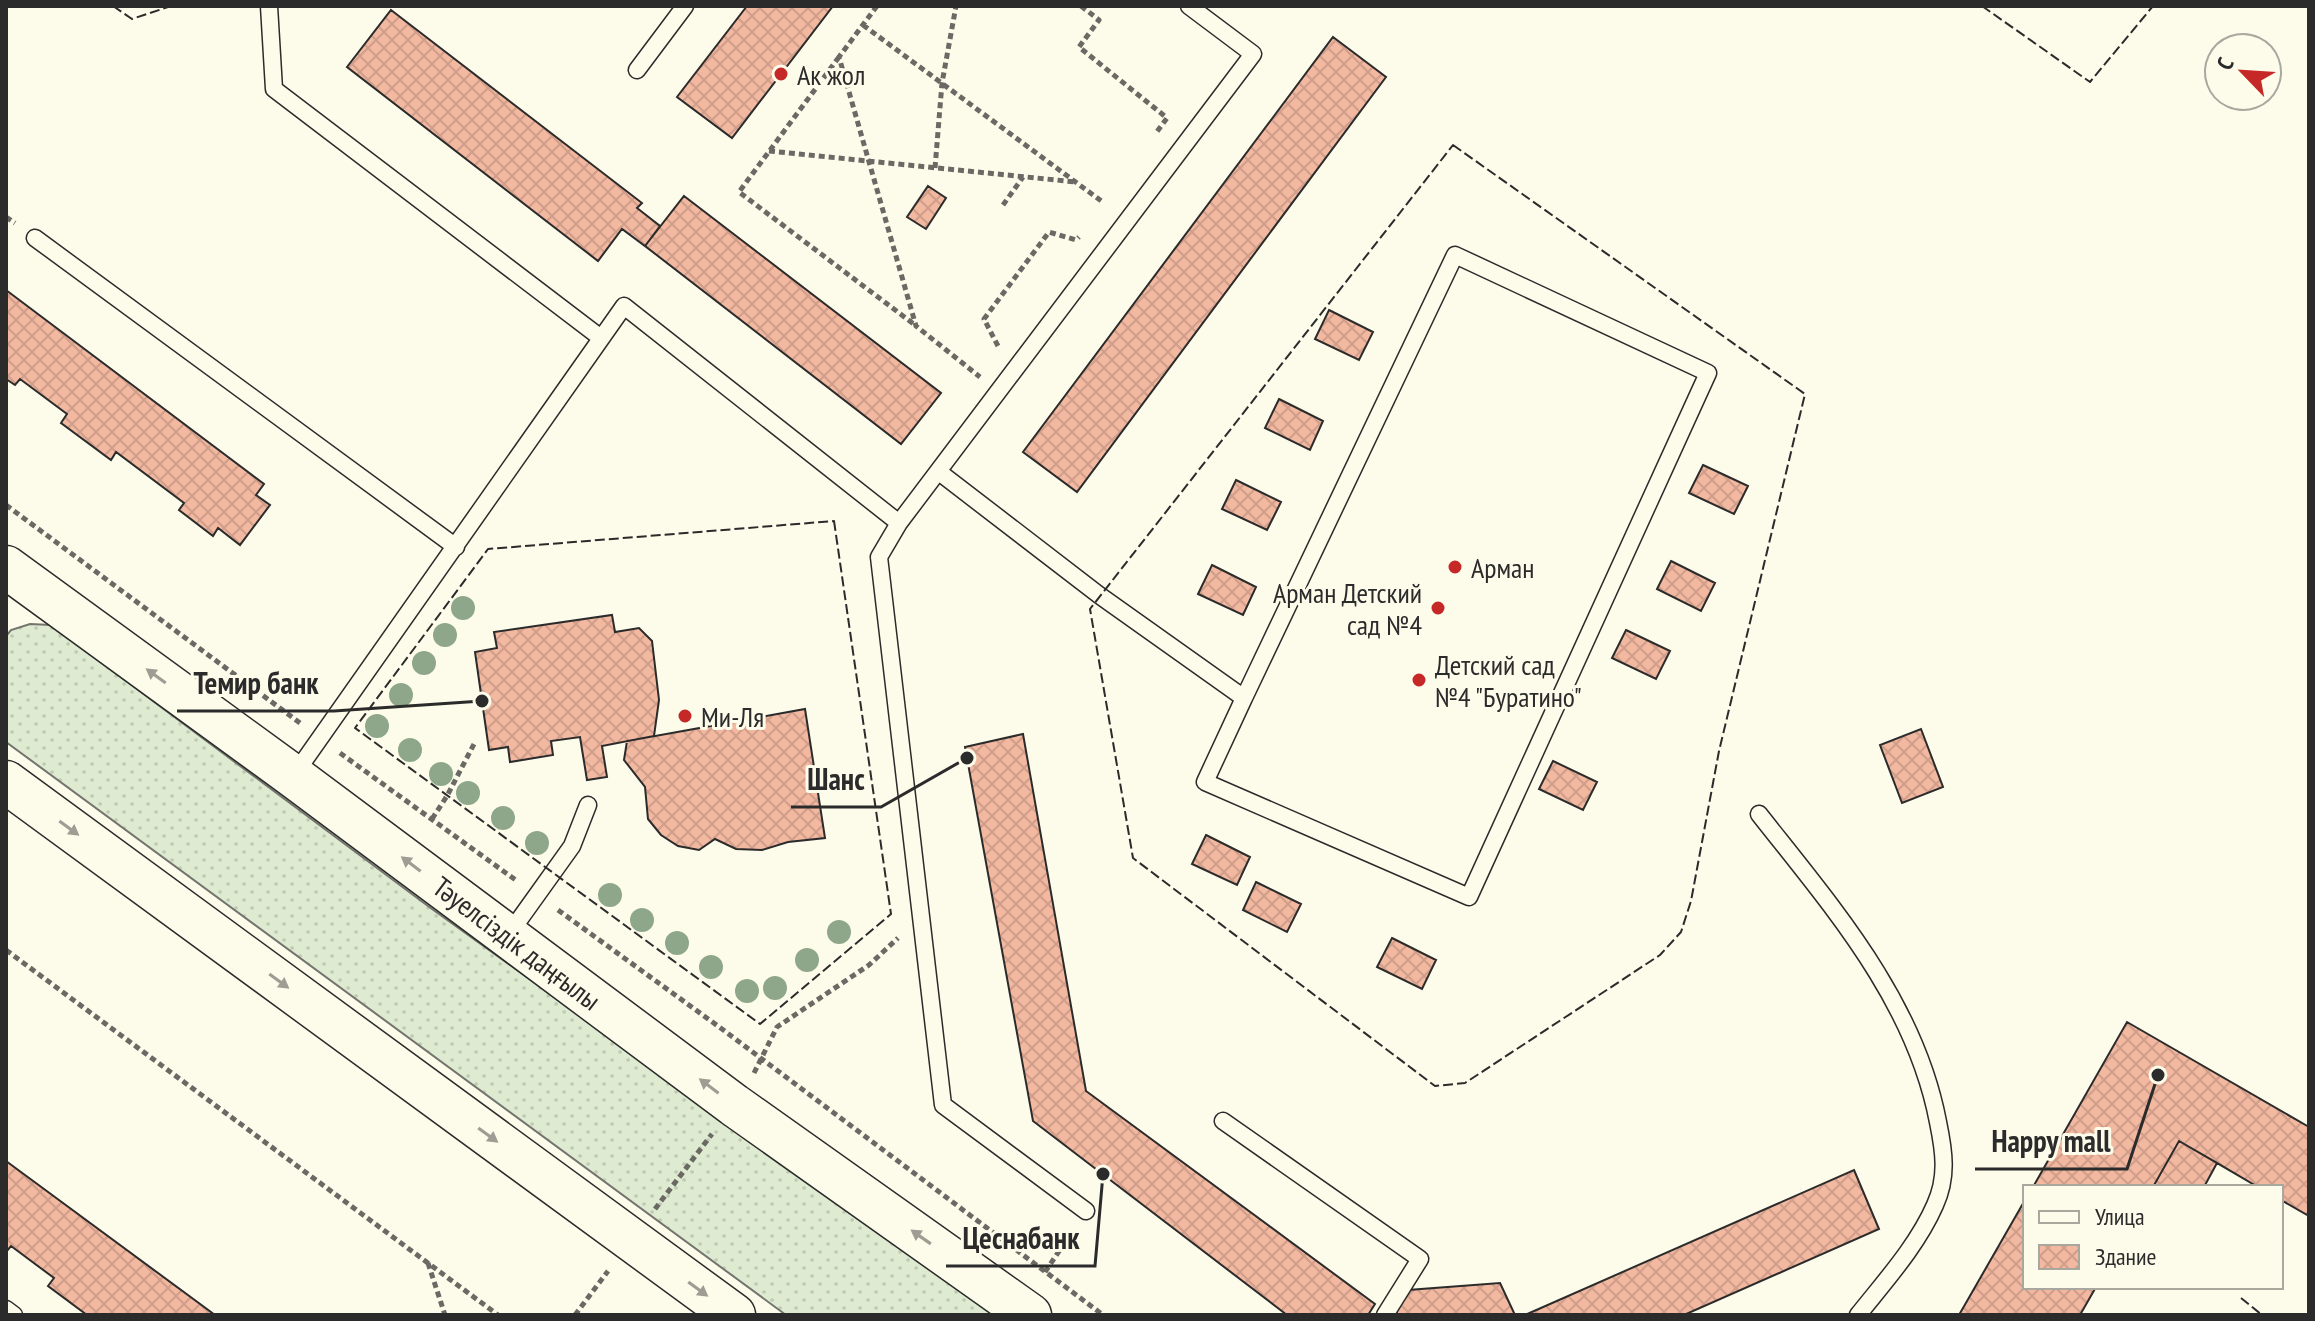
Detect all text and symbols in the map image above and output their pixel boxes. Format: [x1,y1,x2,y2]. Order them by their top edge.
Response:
north arrow [2203,32,2283,112]
text: С [2210,53,2240,74]
place label: Ак жол [797,56,865,93]
marker: Ак жол [772,65,790,83]
place label: Арман [1471,549,1534,586]
marker: Арман [1446,558,1464,576]
place label: Арман Детский сад №4 [1273,574,1422,643]
marker: Арман Детский сад №4 [1429,599,1447,617]
place label: Детский сад №4 "Буратино" [1435,646,1582,715]
callout: Темир банк [177,657,334,711]
text: Темир банк [194,663,319,702]
one-way arrow [146,669,167,685]
marker: Детский сад №4 "Буратино" [1410,671,1428,689]
place label: Ми-Ля [701,698,764,735]
marker: Ми-Ля [676,707,694,725]
callout: Шанс [791,753,881,807]
text: Шанс [807,759,865,798]
one-way arrow [59,819,79,835]
one-way arrow [401,856,421,872]
street label: Тәуелсіздік даңғылы [426,868,608,1018]
one-way arrow [268,973,289,989]
one-way arrow [699,1079,719,1095]
callout: Happy mall [1975,1115,2127,1169]
text: Happy mall [1991,1121,2111,1160]
one-way arrow [478,1127,498,1143]
legend [2023,1185,2283,1289]
text: Улица [2095,1201,2145,1232]
callout: Цеснабанк [946,1212,1095,1266]
text: Цеснабанк [963,1218,1080,1257]
one-way arrow [910,1230,931,1246]
text: Здание [2095,1241,2156,1272]
one-way arrow [687,1281,709,1297]

